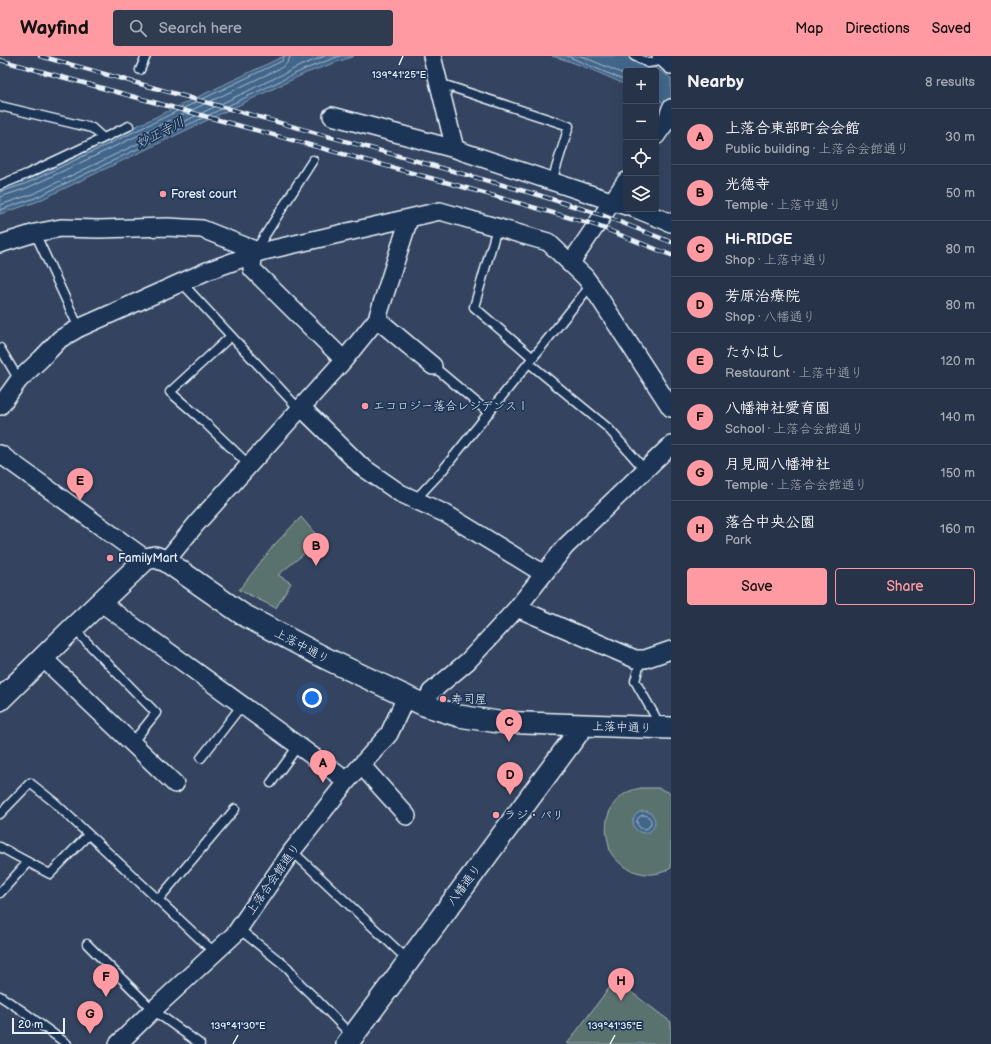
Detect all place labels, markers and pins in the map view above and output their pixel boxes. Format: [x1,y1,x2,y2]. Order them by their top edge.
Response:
place label: Forest court [171,187,237,202]
marker: Forest court [158,189,168,199]
place label: エコロジー落合レジデンスⅠ [373,399,529,414]
marker: エコロジー落合レジデンスⅠ [360,401,370,411]
pin: E [67,468,93,501]
pin: B [303,533,329,566]
place label: FamilyMart [118,551,178,566]
marker: FamilyMart [105,553,115,563]
place label: 寿司屋 [451,692,487,707]
marker: 寿司屋 [438,694,448,704]
pin: C [496,709,522,742]
pin: A [310,750,336,783]
pin: D [497,762,523,795]
place label: ラジ・パリ [504,808,564,823]
marker: ラジ・パリ [491,810,501,820]
pin: F [93,964,119,997]
pin: H [608,968,634,1001]
pin: G [77,1001,103,1034]

